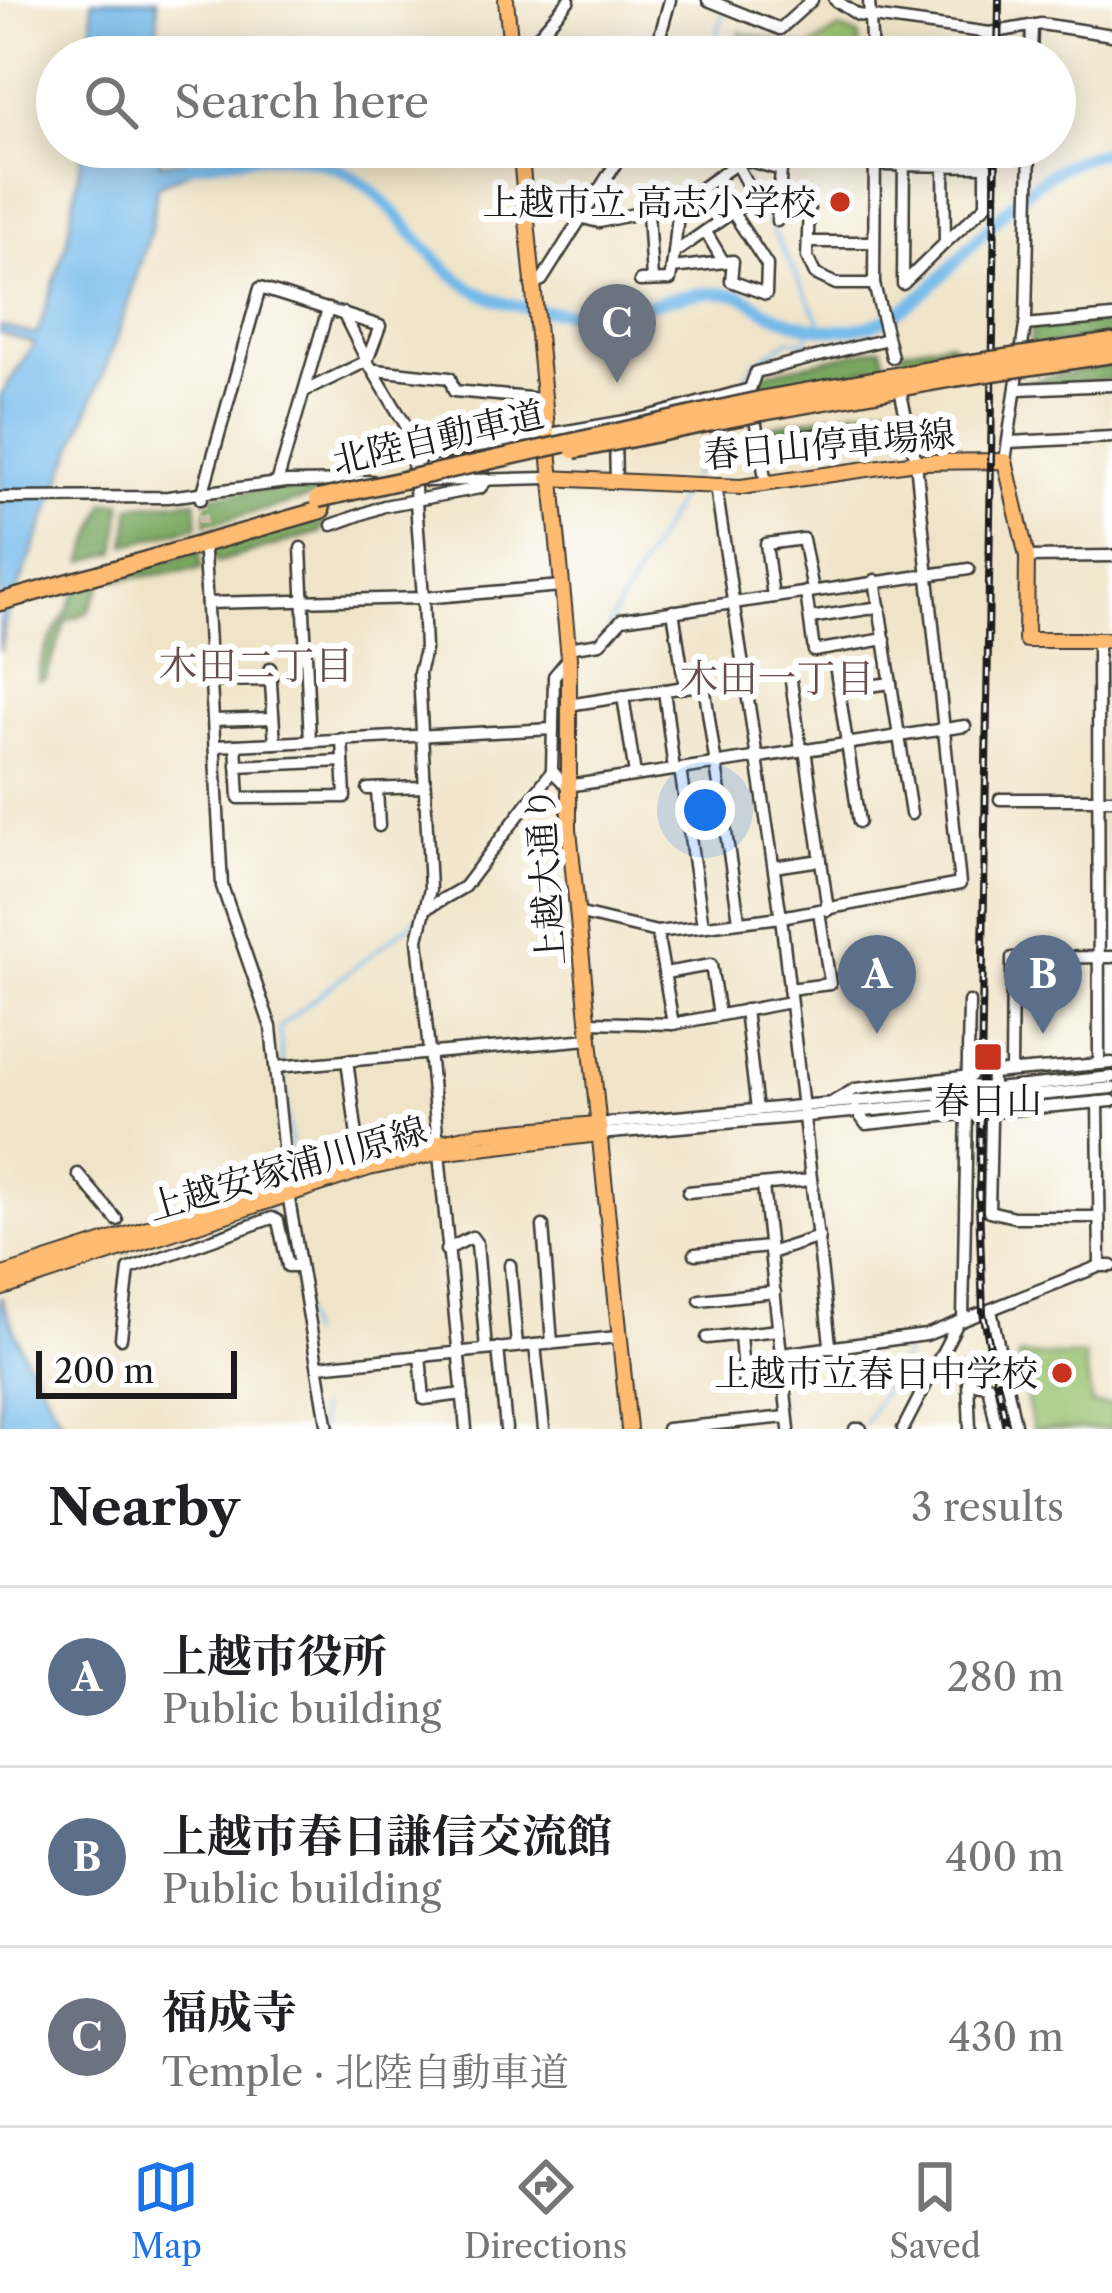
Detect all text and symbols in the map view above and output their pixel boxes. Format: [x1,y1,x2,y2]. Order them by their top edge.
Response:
search box [36,36,1076,168]
icon: search [78,69,144,135]
text: Search here [174,74,429,130]
place label: 上越市立 高志小学校 [482,180,816,224]
marker: 上越市立 高志小学校 [827,189,853,215]
pin: C [578,284,656,383]
street label: 北陸自動車道 [328,391,548,483]
street label: 春日山停車場線 [702,411,956,477]
district label: 木田二丁目 [158,641,354,689]
district label: 木田一丁目 [679,654,875,702]
your location [675,780,735,840]
street label: 上越大通り [517,785,573,967]
pin: A [838,935,916,1034]
pin: B [1004,935,1082,1034]
marker: 春日山 [972,1041,1004,1073]
place label: 春日山 [934,1078,1042,1122]
street label: 上越安塚浦川原線 [143,1107,431,1229]
scale bar [36,1345,237,1398]
text: 200 m [54,1351,154,1392]
place label: 上越市立春日中学校 [714,1351,1038,1395]
marker: 上越市立春日中学校 [1049,1360,1075,1386]
text: Nearby [48,1476,240,1538]
text: 3 results [911,1483,1064,1531]
text: 上越市役所 [162,1628,387,1684]
text: A [72,1653,102,1701]
text: 280 m [947,1653,1064,1701]
text: Public building [162,1685,441,1733]
text: 上越市春日謙信交流館 [162,1808,612,1864]
text: B [73,1833,102,1881]
text: 400 m [945,1833,1064,1881]
text: Public building [162,1865,441,1913]
text: 福成寺 [162,1984,297,2040]
text: C [71,2013,103,2061]
text: 430 m [949,2013,1064,2061]
text: Temple · 北陸自動車道 [162,2048,569,2096]
tab: Map [131,2154,202,2267]
tab: Directions [464,2154,627,2267]
tab: Saved [889,2154,981,2267]

